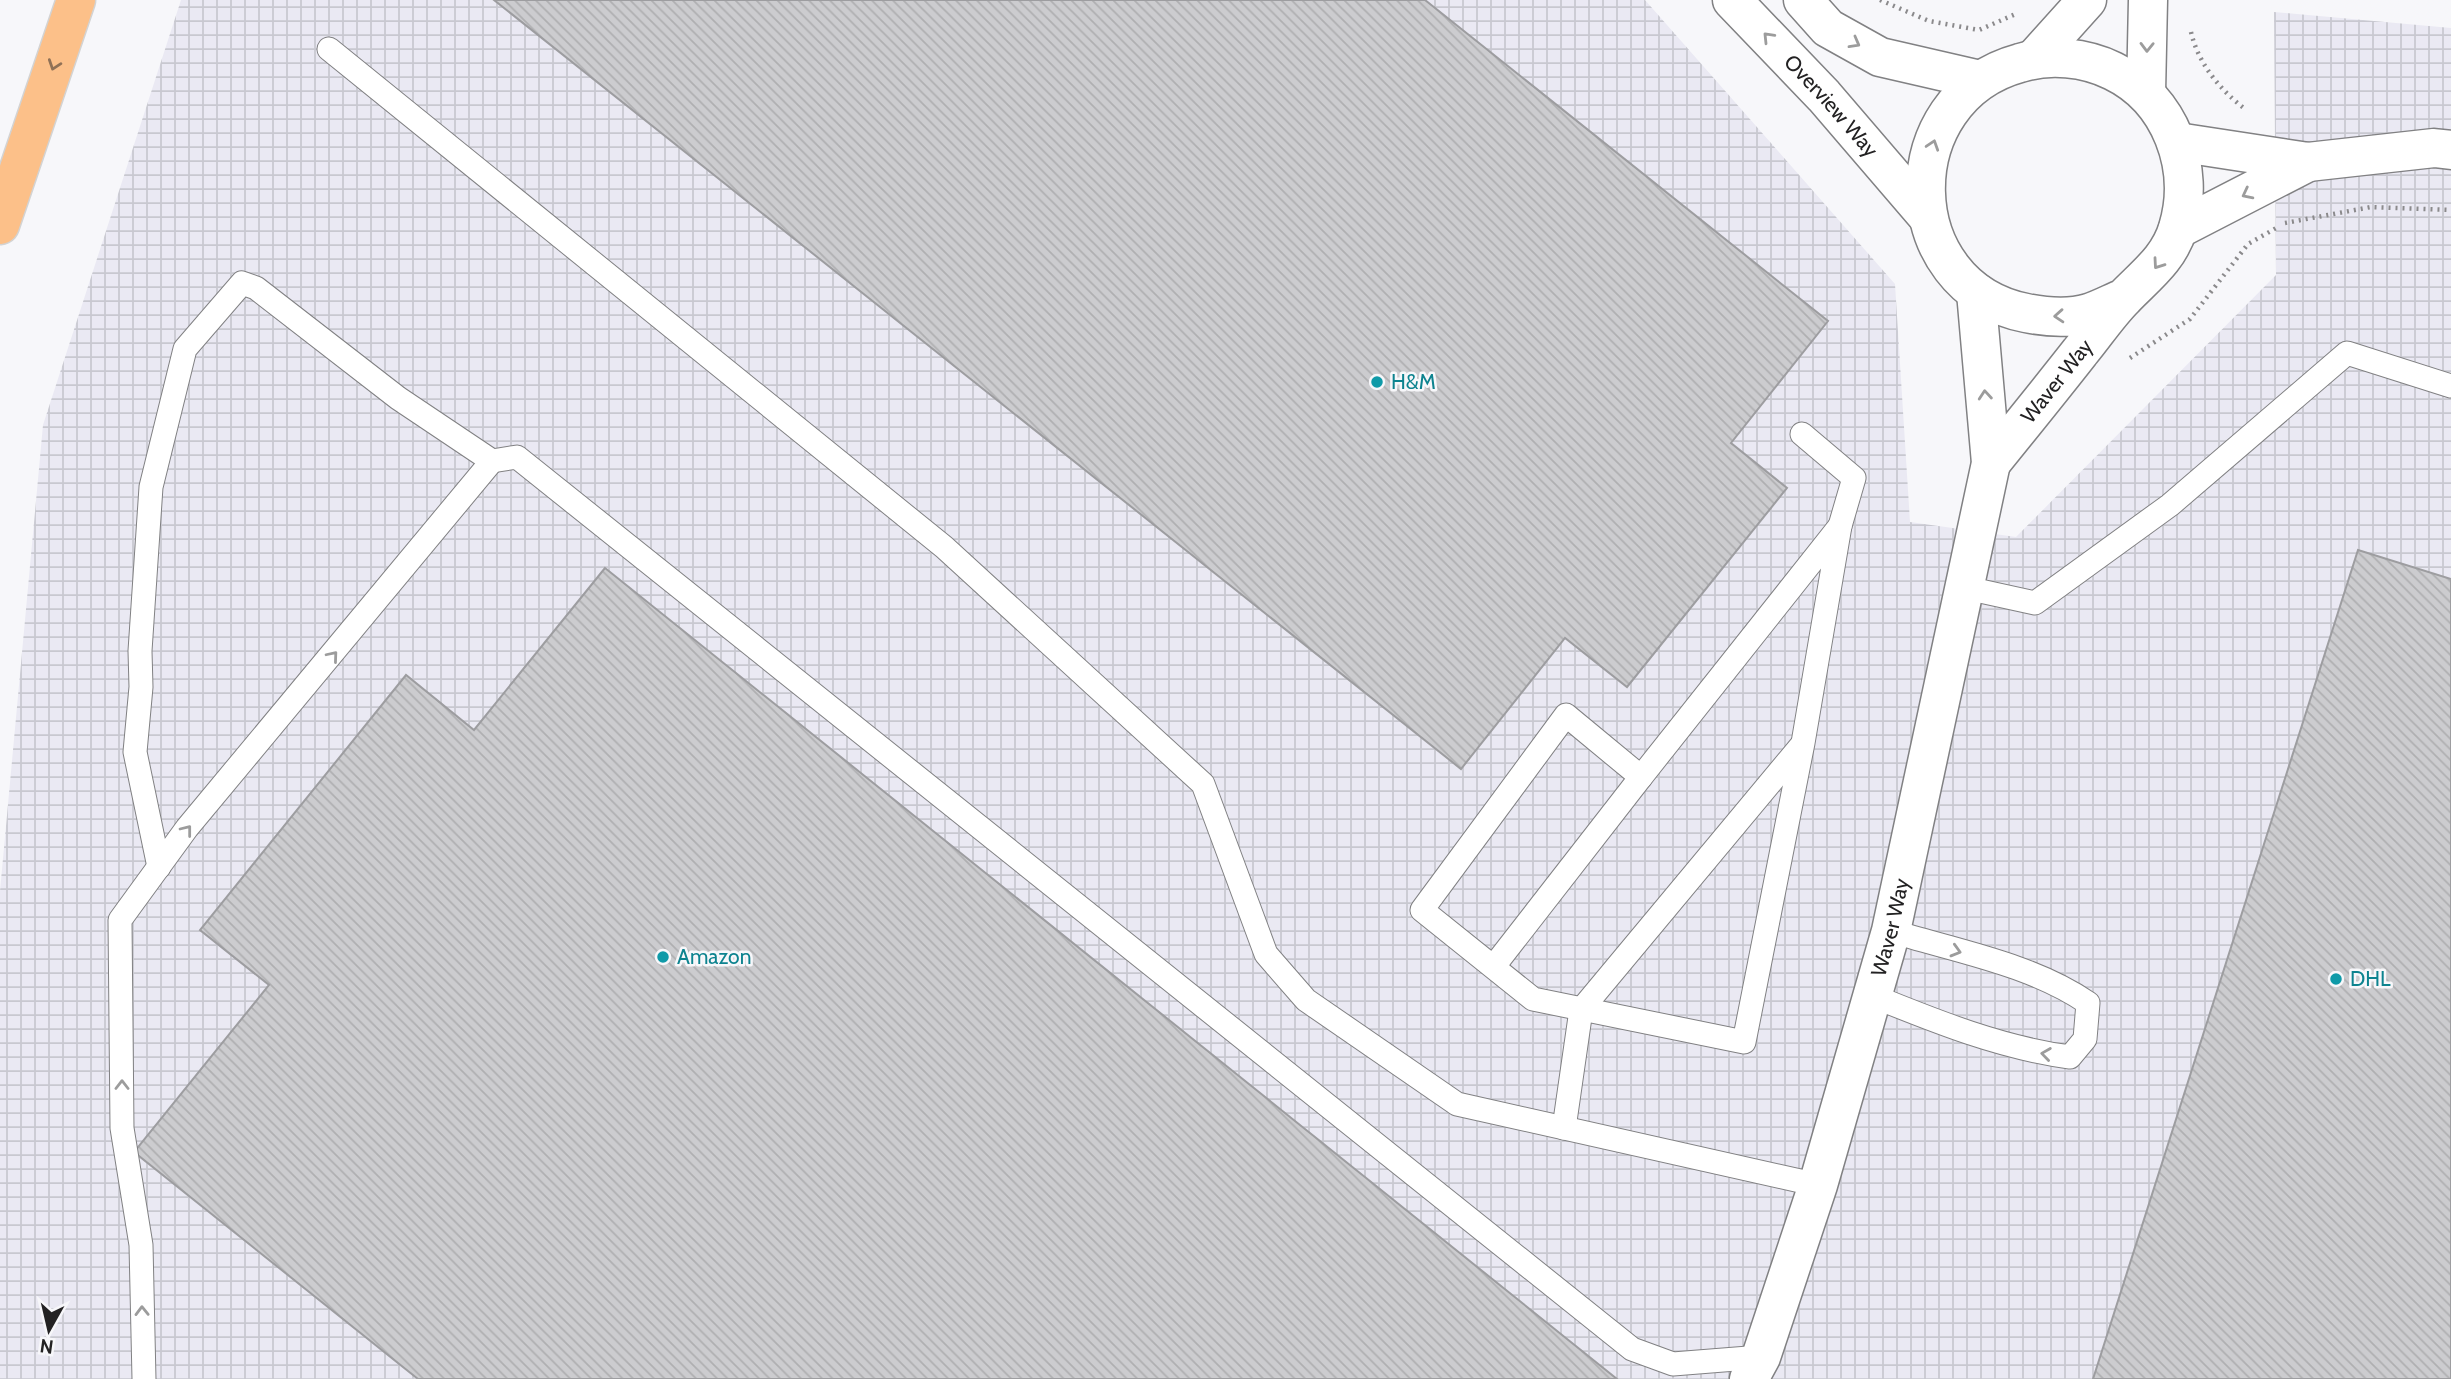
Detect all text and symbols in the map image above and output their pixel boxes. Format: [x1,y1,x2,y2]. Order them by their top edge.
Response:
one-way arrow [1763,32,1776,45]
one-way arrow [1848,35,1860,48]
one-way arrow [2139,41,2154,52]
street label: Overview Way [1779,49,1884,162]
one-way arrow [48,58,62,70]
one-way arrow [1925,139,1939,151]
one-way arrow [2242,185,2255,199]
one-way arrow [2154,256,2166,269]
one-way arrow [2053,308,2064,323]
street label: Waver Way [2015,334,2098,428]
place label: H&M [1391,369,1436,394]
marker: H&M [1369,374,1385,390]
one-way arrow [1978,389,1993,400]
one-way arrow [325,652,337,665]
one-way arrow [178,825,191,838]
street label: Waver Way [1866,875,1914,979]
one-way arrow [1950,942,1962,957]
place label: Amazon [677,944,751,969]
marker: Amazon [655,949,671,965]
place label: DHL [2350,966,2391,991]
marker: DHL [2328,971,2344,987]
one-way arrow [2040,1047,2052,1062]
one-way arrow [114,1079,130,1090]
north arrow [14,1295,84,1365]
one-way arrow [135,1305,150,1316]
text: N [38,1334,55,1359]

